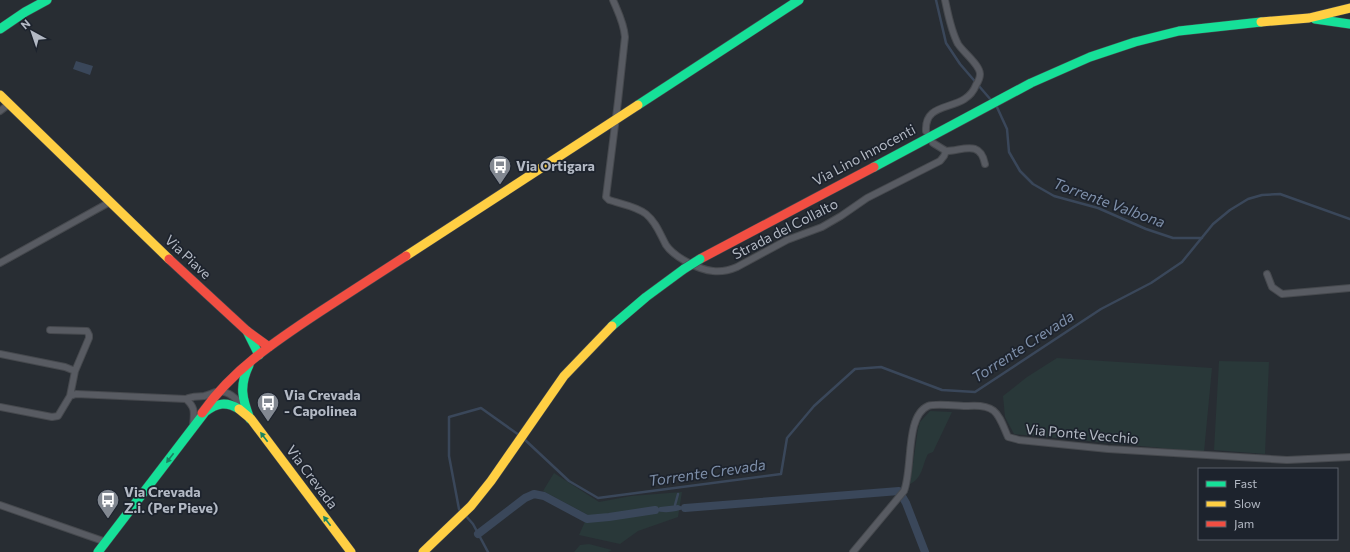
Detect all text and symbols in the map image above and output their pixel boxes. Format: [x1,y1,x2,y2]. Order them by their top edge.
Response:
north arrow [12,12,52,52]
text: N [18,16,33,32]
street label: Via Lino Innocenti [809,120,918,189]
bus stop icon: Via Ortigara [487,153,513,186]
place label: Via Ortigara [516,157,595,174]
water label: Torrente Valbona [1051,173,1168,231]
street label: Strada del Collalto [729,195,840,263]
street label: Via Piave [162,231,215,282]
water label: Torrente Crevada [968,306,1077,386]
place label: Via Crevada - Capolinea [284,386,361,419]
bus stop icon: Via Crevada - Capolinea [255,390,281,423]
street label: Via Ponte Vecchio [1025,420,1139,447]
one-way arrow [260,431,268,442]
street label: Via Crevada [283,442,342,512]
one-way arrow [165,452,174,463]
water label: Torrente Crevada [647,455,767,489]
legend [1198,468,1338,540]
text: Fast [1234,476,1257,490]
place label: Via Crevada Z.i. (Per Pieve) [124,483,218,516]
bus stop icon: Via Crevada Z.i. (Per Pieve) [95,487,121,520]
text: Slow [1234,496,1261,510]
one-way arrow [323,516,331,526]
text: Jam [1234,516,1254,531]

